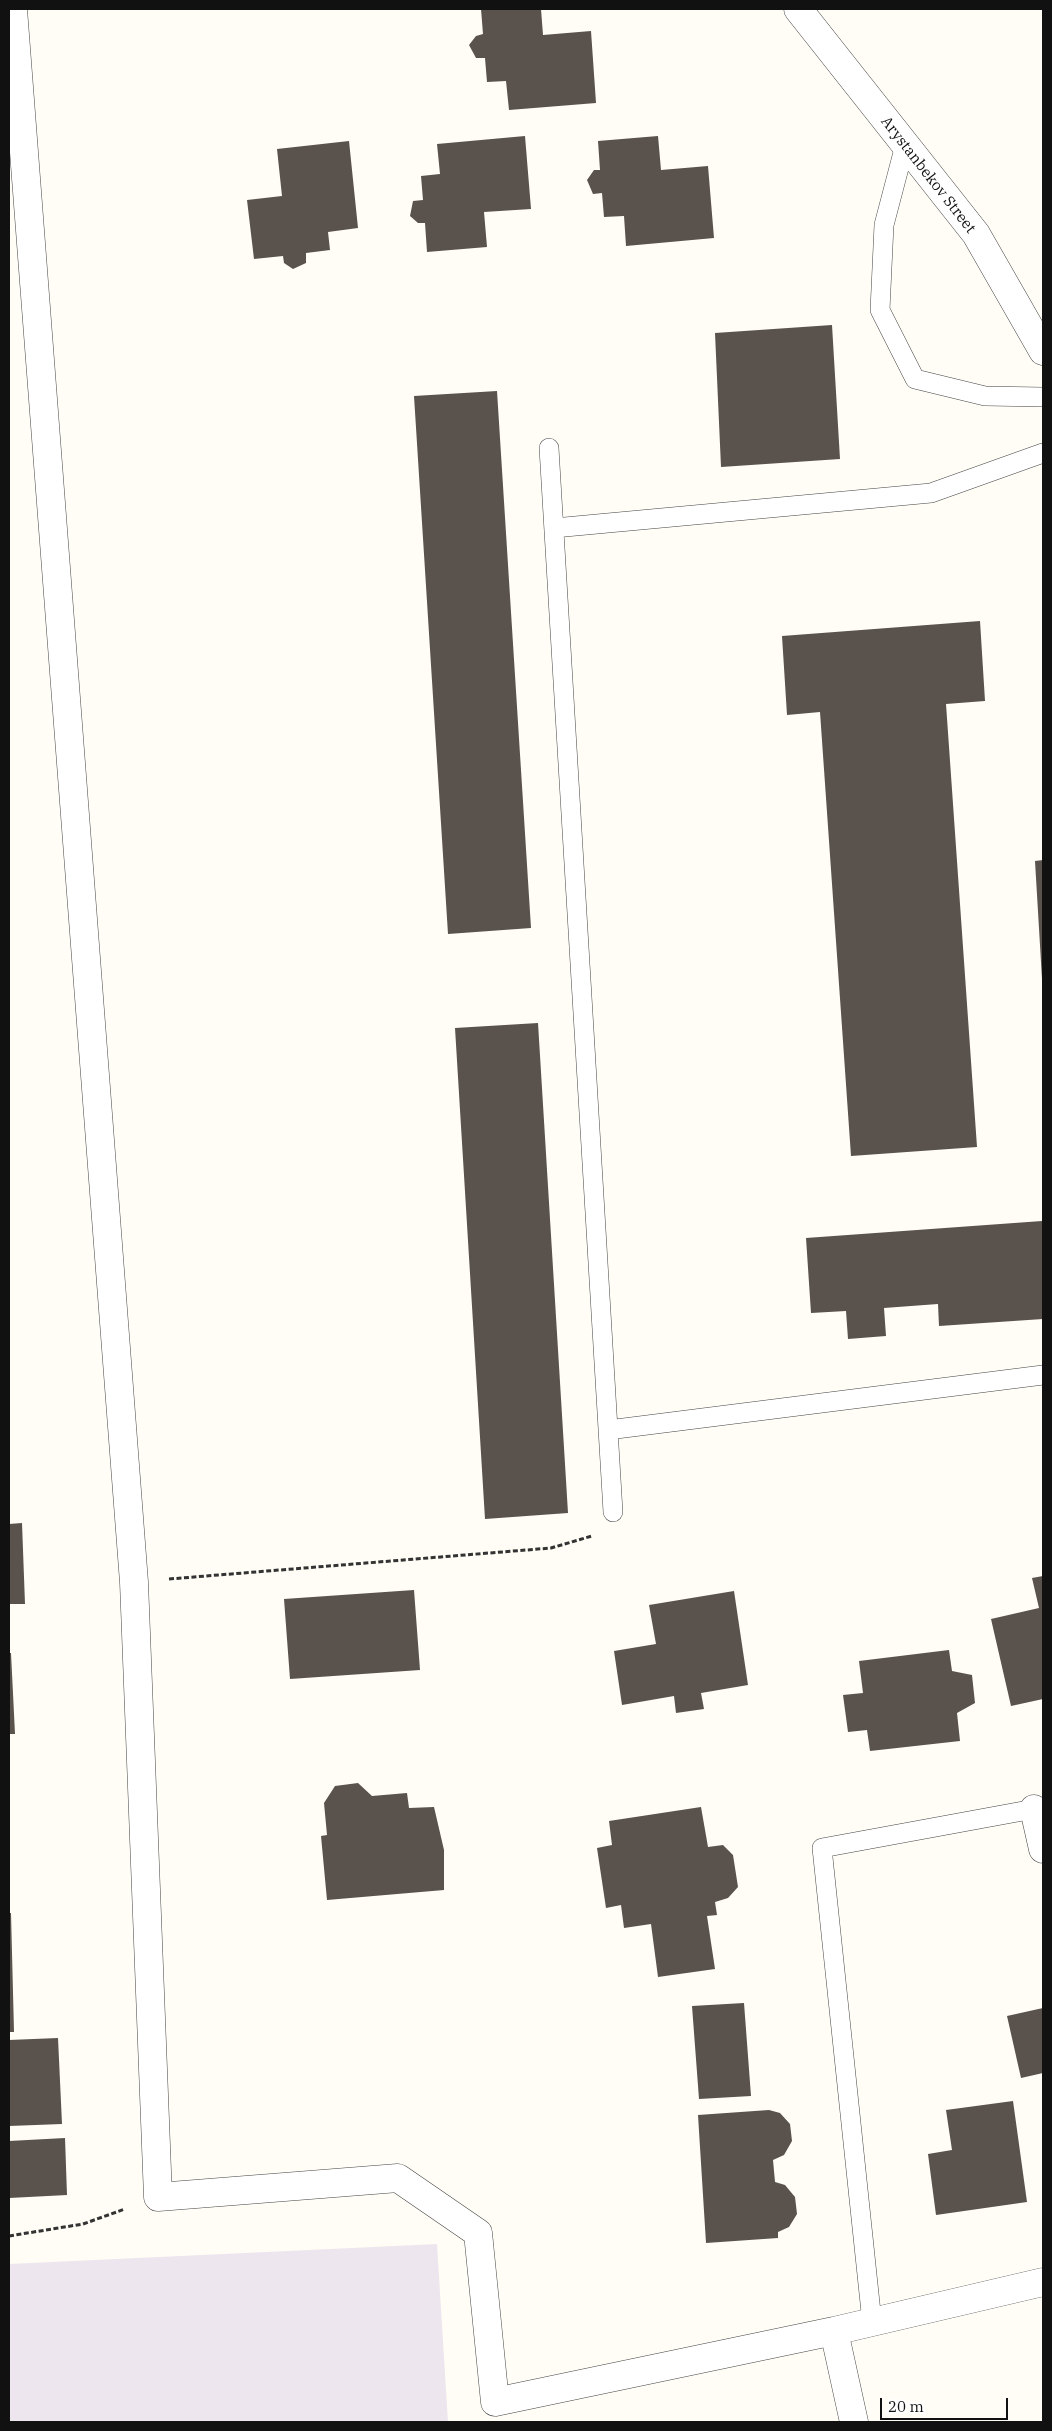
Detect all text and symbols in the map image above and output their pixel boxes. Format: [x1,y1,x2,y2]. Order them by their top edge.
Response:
street label: Arystanbekov Street [877,113,979,237]
scale bar [882,2388,1010,2420]
text: 20 m [888,2397,924,2416]

